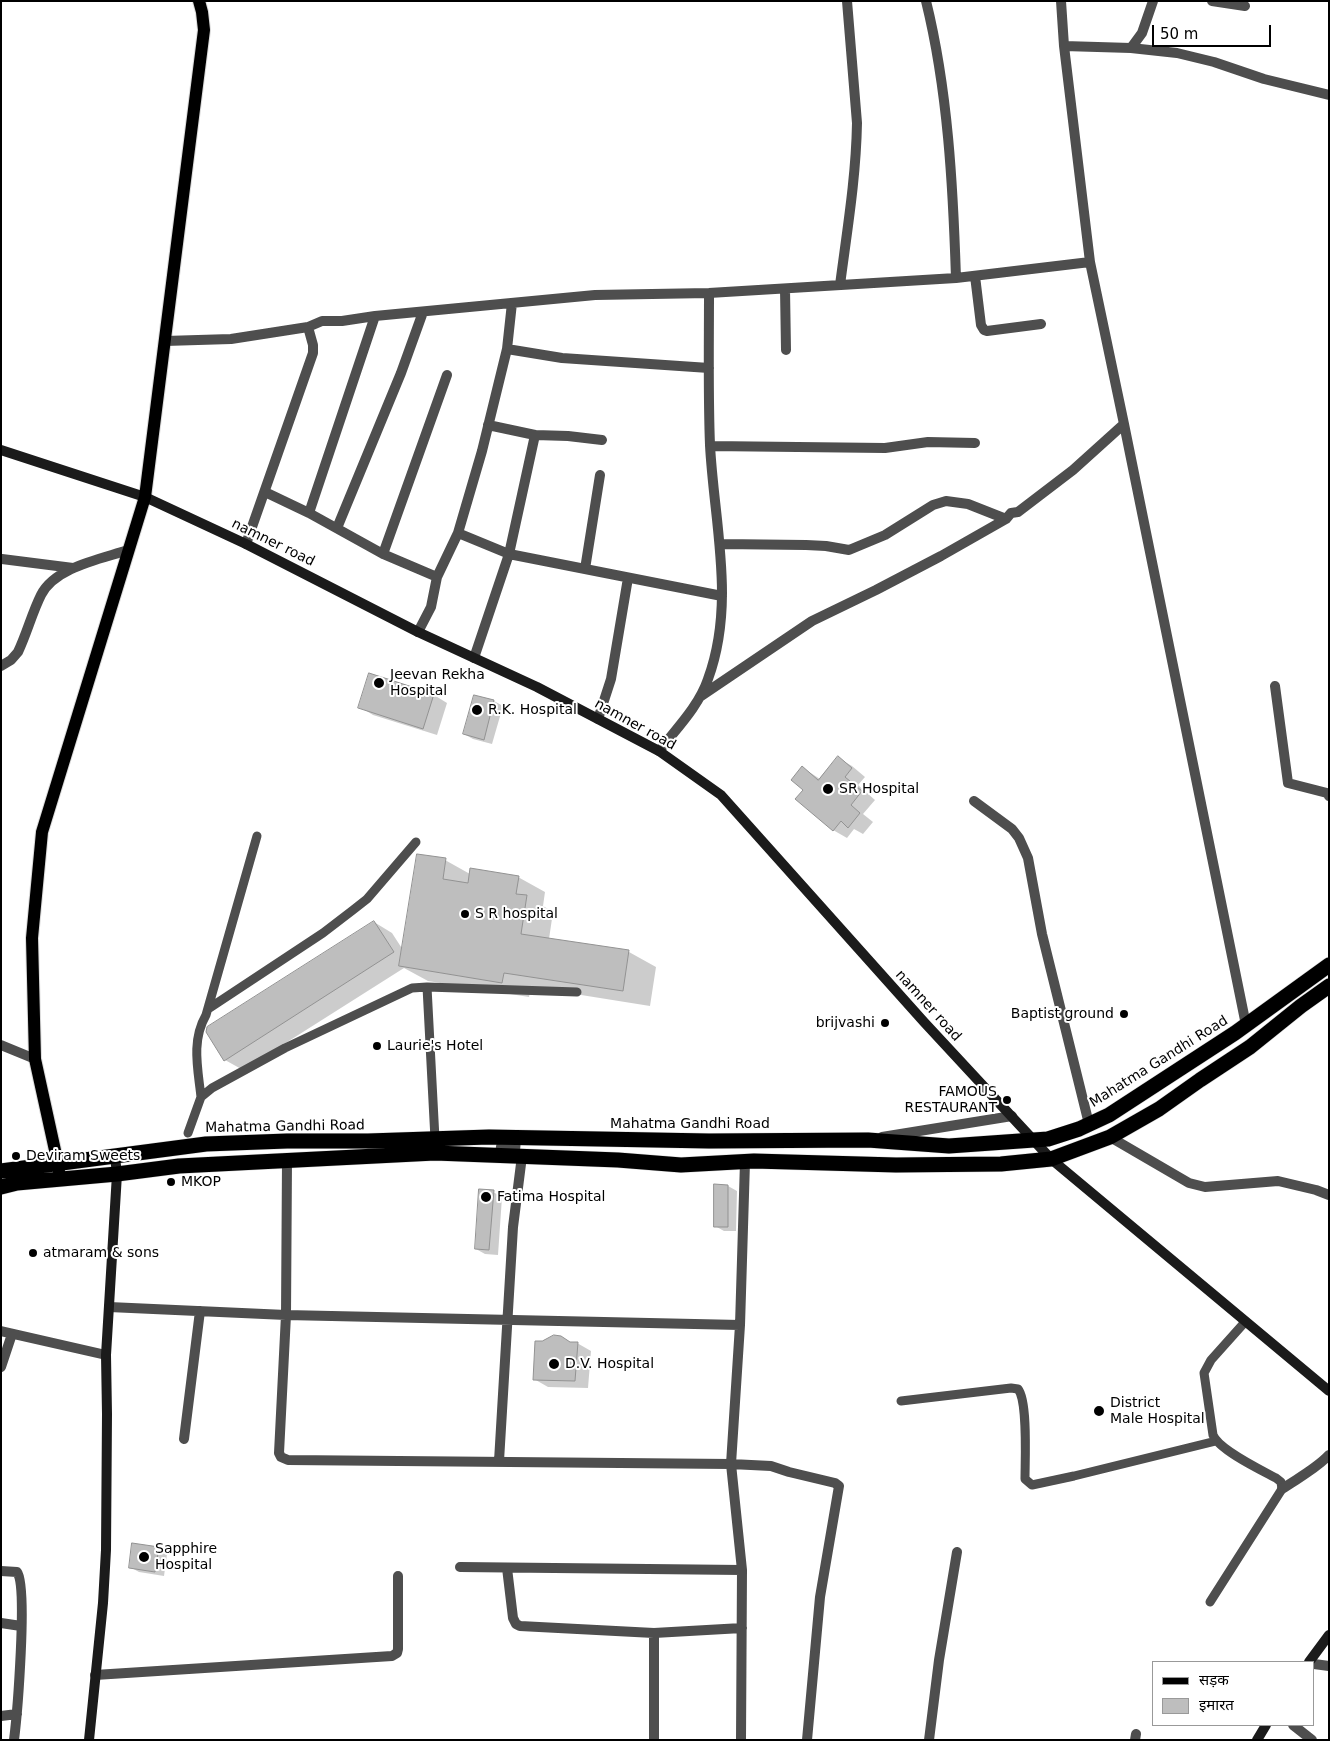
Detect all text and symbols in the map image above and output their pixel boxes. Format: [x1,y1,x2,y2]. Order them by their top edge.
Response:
scale bar [1155,15,1274,47]
text: 50 m [1160,25,1198,43]
street label: namner road [229,516,317,570]
place label: Jeevan Rekha Hospital [390,667,485,700]
marker: Jeevan Rekha Hospital [372,676,386,690]
street label: namner road [591,696,679,754]
place label: R.K. Hospital [488,702,577,718]
marker: R.K. Hospital [470,703,484,717]
place label: SR Hospital [839,781,919,797]
marker: SR Hospital [821,782,835,796]
place label: S R hospital [475,906,558,922]
marker: S R hospital [459,908,471,920]
street label: namner road [892,967,964,1045]
place label: Baptist ground [1011,1006,1114,1022]
marker: Baptist ground [1118,1008,1130,1020]
street label: Mahatma Gandhi Road [1087,1013,1231,1111]
place label: brijvashi [816,1015,875,1031]
marker: brijvashi [879,1017,891,1029]
place label: Laurie's Hotel [387,1038,483,1054]
marker: Laurie's Hotel [371,1040,383,1052]
place label: FAMOUS RESTAURANT [904,1084,997,1116]
marker: FAMOUS RESTAURANT [1001,1094,1013,1106]
street label: Mahatma Gandhi Road [610,1116,770,1132]
street label: Mahatma Gandhi Road [205,1117,365,1137]
place label: Deviram Sweets [26,1148,140,1164]
marker: Deviram Sweets [10,1150,22,1162]
place label: MKOP [181,1174,221,1190]
marker: MKOP [165,1176,177,1188]
place label: Fatima Hospital [497,1189,606,1205]
marker: Fatima Hospital [479,1190,493,1204]
place label: atmaram & sons [43,1245,159,1261]
marker: atmaram & sons [27,1247,39,1259]
place label: D.V. Hospital [565,1356,654,1372]
marker: D.V. Hospital [547,1357,561,1371]
place label: District Male Hospital [1110,1395,1205,1428]
marker: District Male Hospital [1092,1404,1106,1418]
place label: Sapphire Hospital [155,1541,217,1574]
marker: Sapphire Hospital [137,1550,151,1564]
legend [1152,1661,1315,1726]
text: सड़क [1199,1671,1229,1689]
text: इमारत [1199,1696,1234,1714]

